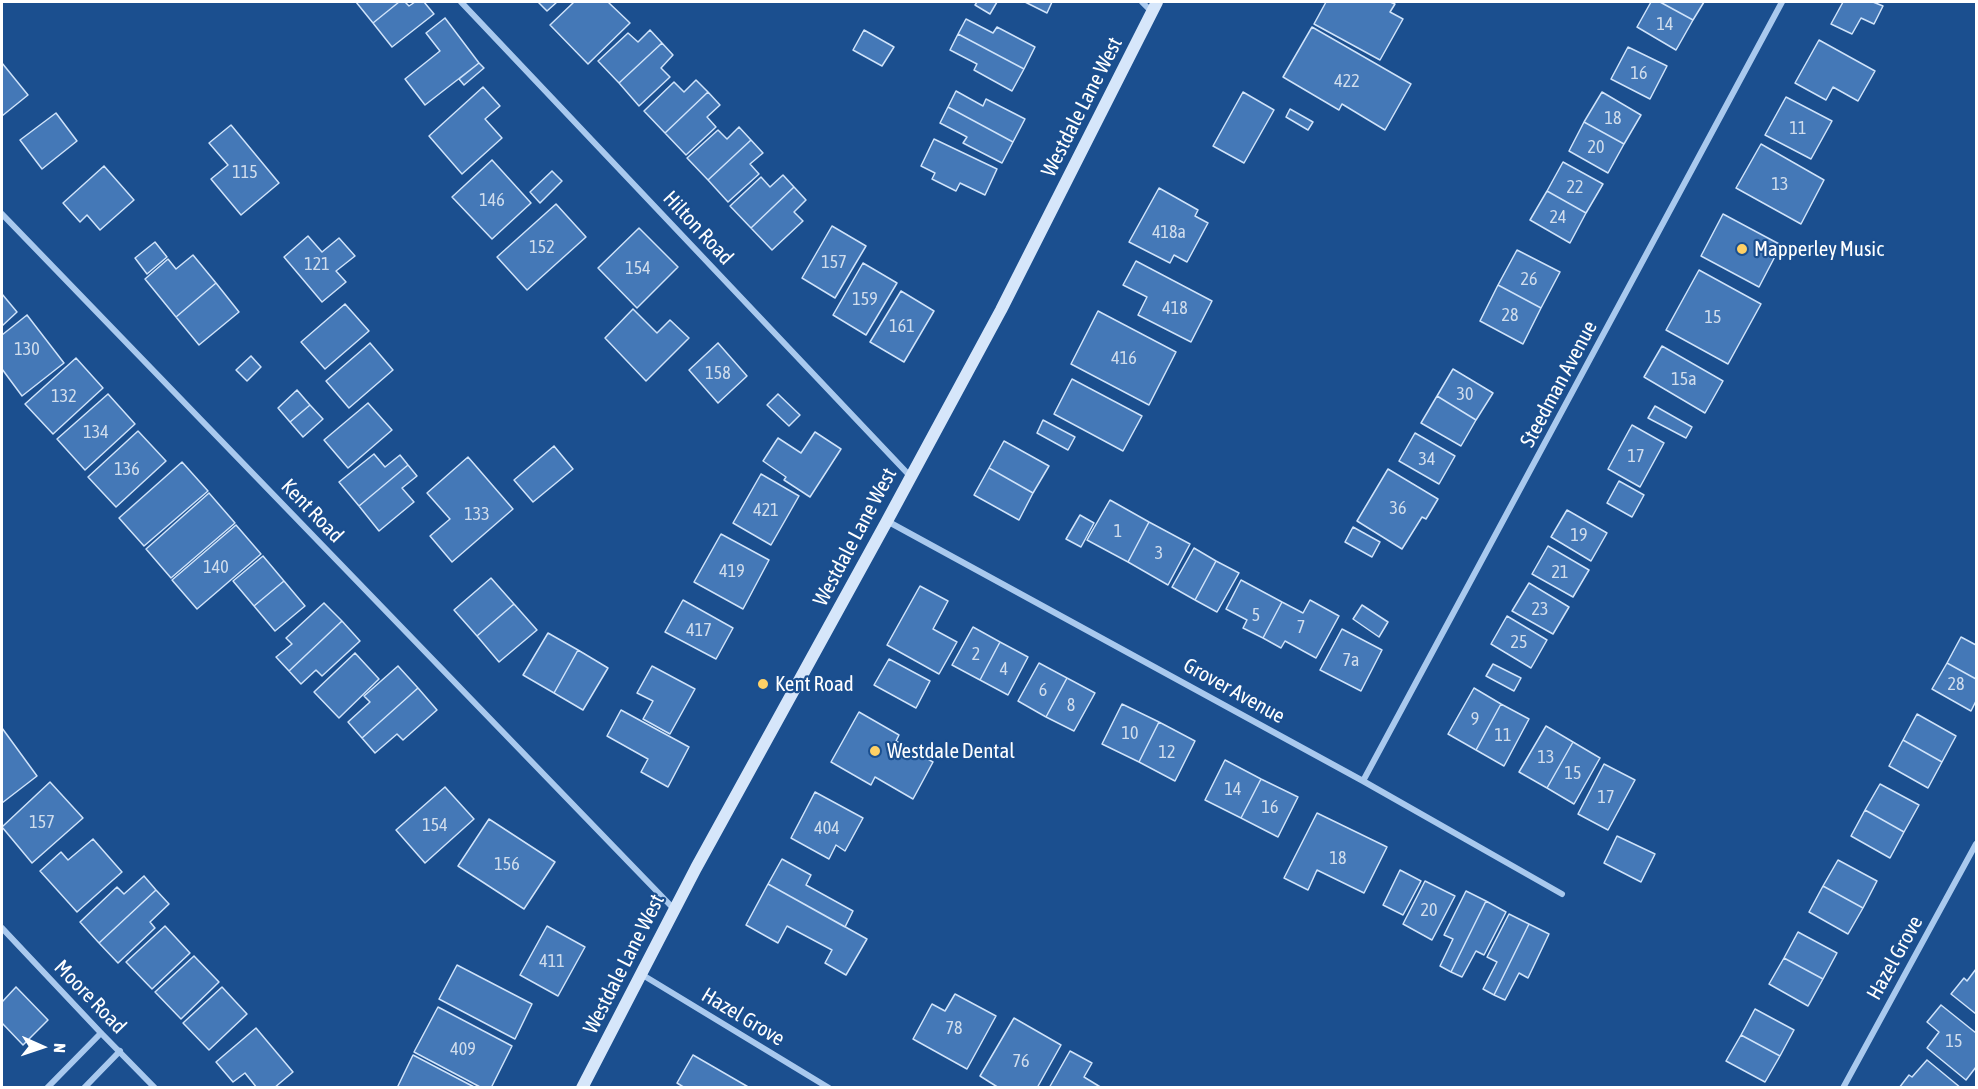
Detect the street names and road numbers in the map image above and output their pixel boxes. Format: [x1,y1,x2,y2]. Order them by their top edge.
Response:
street label: Westdale Lane West [1036,33,1128,181]
street label: Hilton Road [658,186,738,270]
street label: Steedman Avenue [1515,316,1603,452]
street label: Westdale Lane West [808,464,902,610]
street label: Kent Road [276,474,348,548]
street label: Grover Avenue [1179,653,1289,729]
street label: Westdale Lane West [578,890,670,1038]
street label: Hazel Grove [1862,912,1928,1004]
street label: Moore Road [49,955,131,1039]
street label: Hazel Grove [697,982,789,1052]

